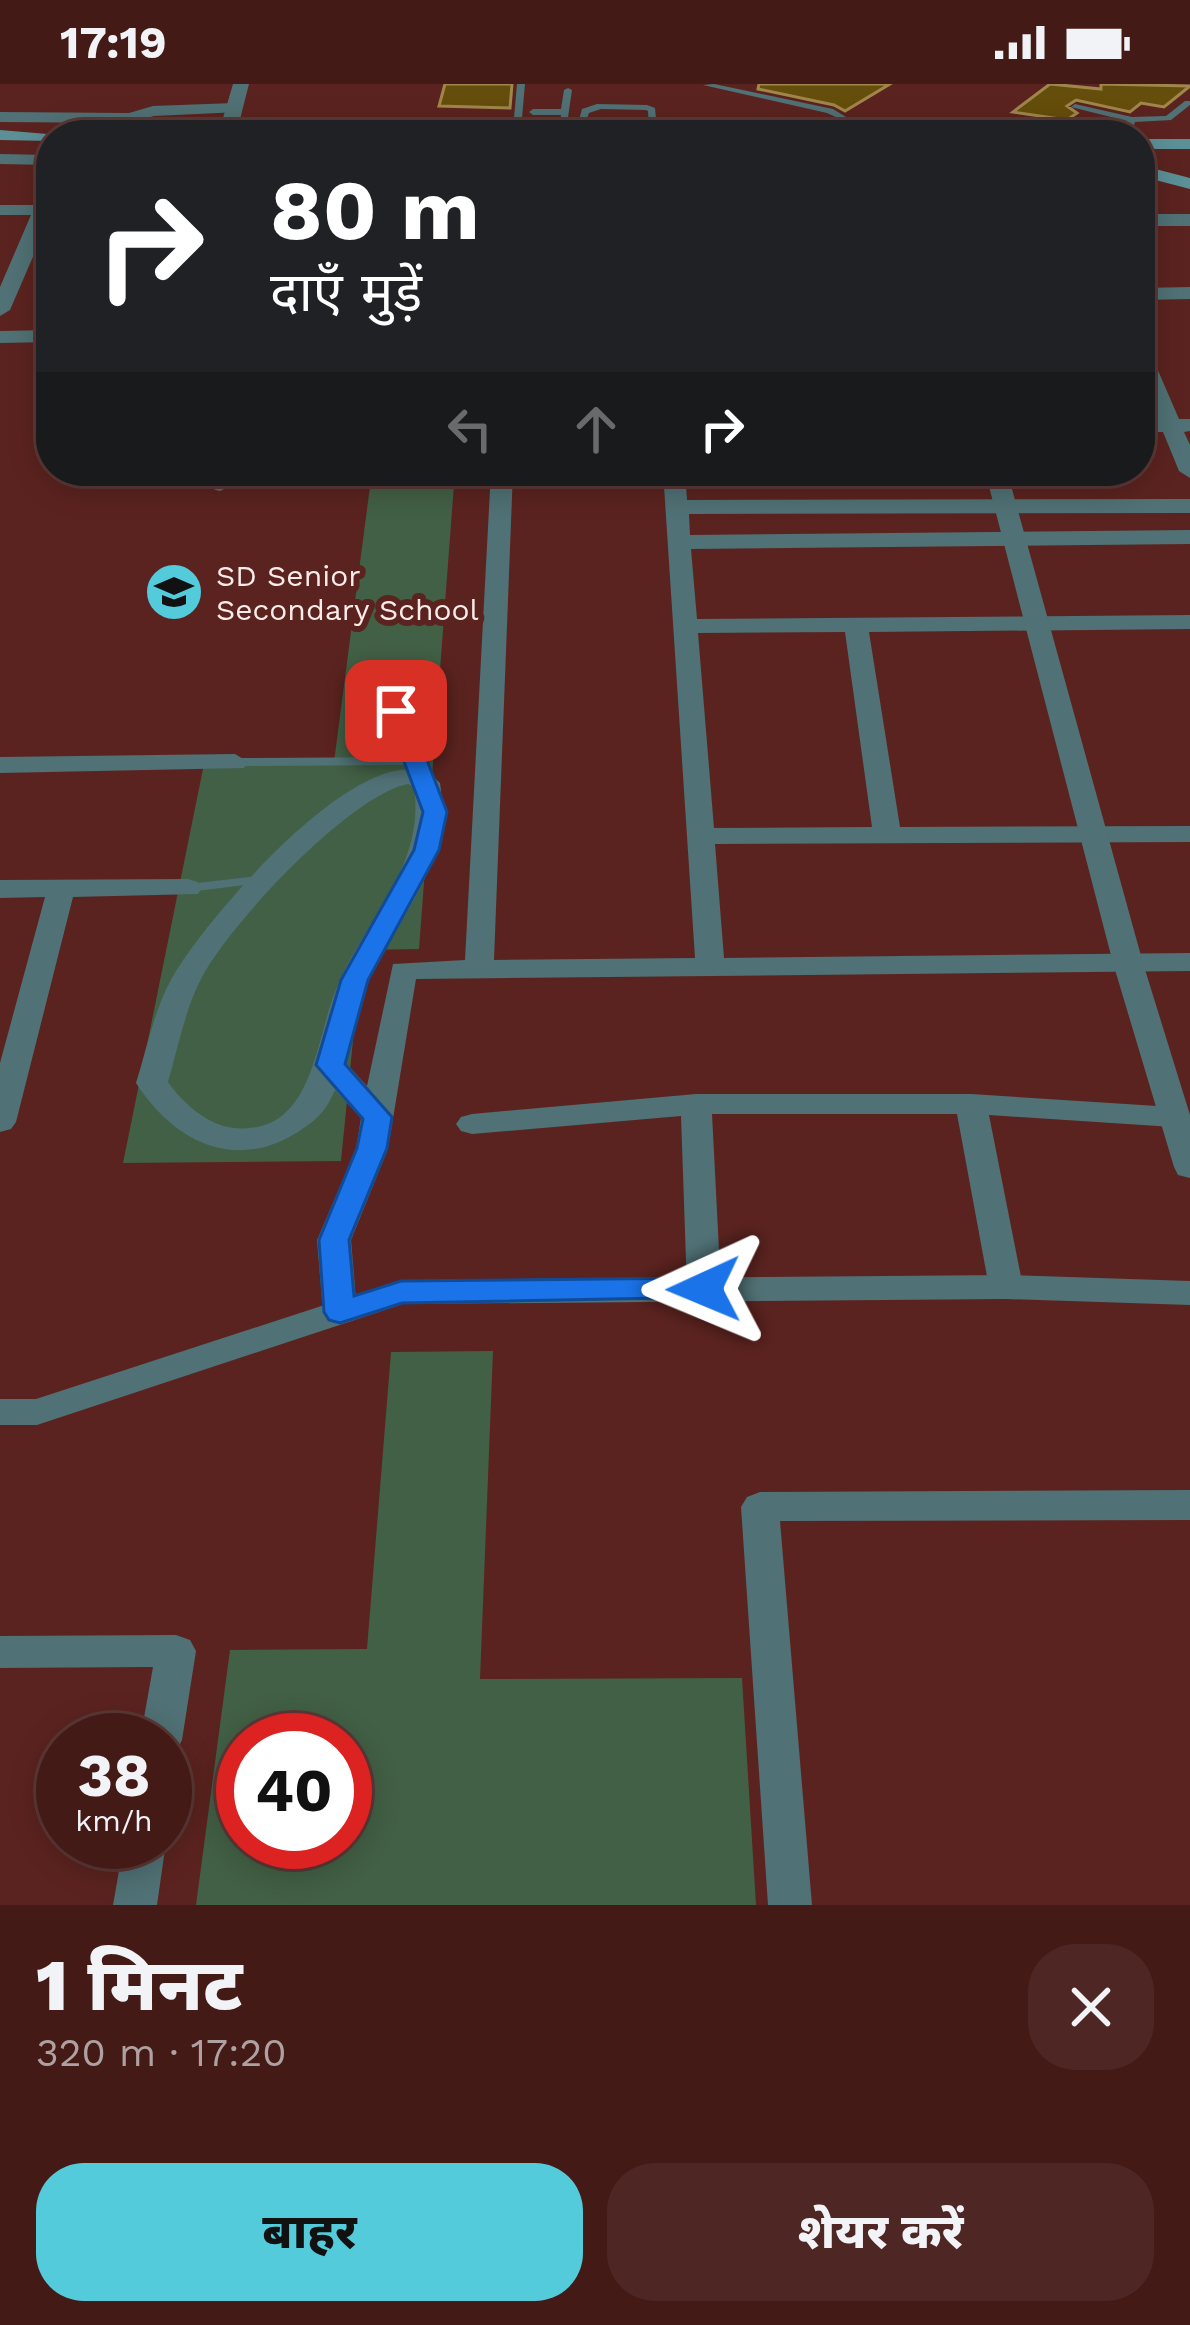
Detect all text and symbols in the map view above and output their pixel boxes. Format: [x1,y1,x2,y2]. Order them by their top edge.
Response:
text: 17:19 [60,16,167,69]
text: 80 m [270,161,480,259]
icon: right [72,168,228,324]
text: दाएँ मुड़ें [270,261,422,324]
icon: left [437,396,503,462]
icon: ahead [563,396,629,462]
icon: right [689,396,755,462]
place label: SD Senior Secondary School [216,558,479,627]
school or university icon: SD Senior Secondary School [143,561,205,623]
pin [345,660,447,762]
icon: arrive [363,678,429,744]
position arrow [641,1226,767,1352]
speed limit sign: 40 [216,1713,372,1869]
text: 38 [77,1740,151,1811]
text: km/h [75,1803,153,1838]
text: 1 मिनट [36,1943,242,2027]
button: close [1028,1944,1154,2070]
text: 320 m · 17:20 [36,2030,286,2075]
button: बाहर [36,2163,583,2301]
button: शेयर करें [607,2163,1154,2301]

